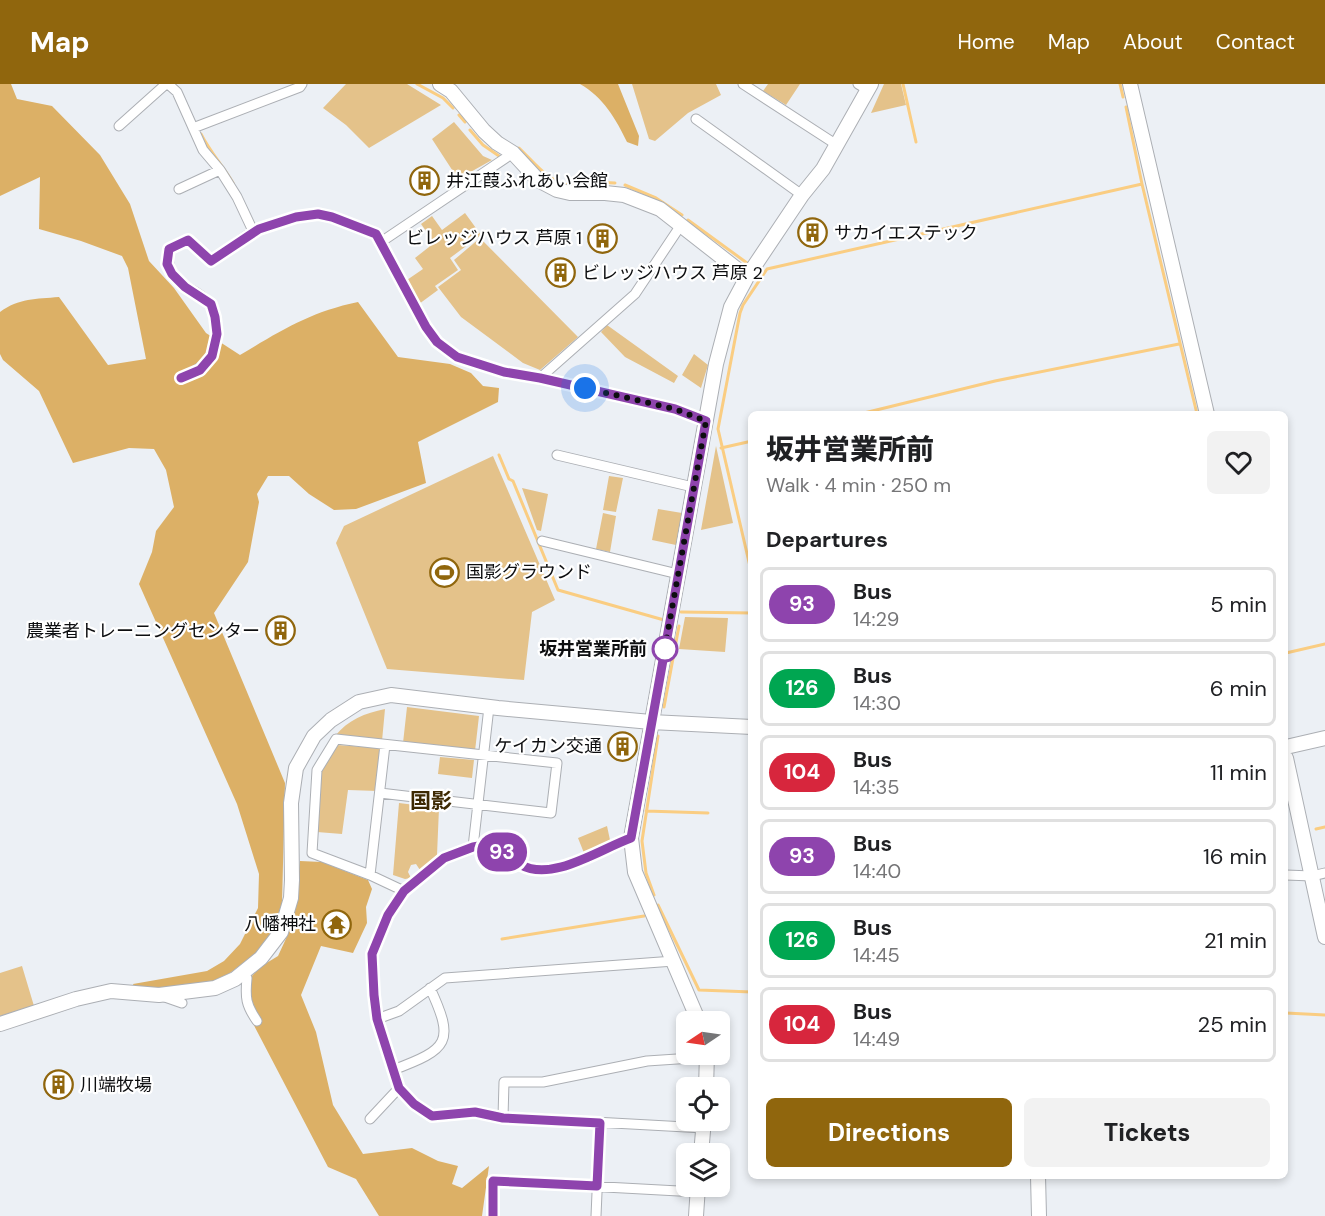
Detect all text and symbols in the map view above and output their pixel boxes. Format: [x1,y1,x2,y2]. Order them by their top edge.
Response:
text: Map [30,24,90,61]
text: Home [957,28,1015,56]
text: Map [1048,28,1090,56]
text: About [1123,28,1183,56]
text: Contact [1216,28,1295,56]
building icon: 井江葭ふれあい会館 [409,165,441,197]
place label: 井江葭ふれあい会館 [446,169,608,193]
building icon: サカイエステック [797,217,829,249]
place label: サカイエステック [834,221,978,245]
building icon: ビレッジハウス 芦原 1 [587,222,619,254]
place label: ビレッジハウス 芦原 1 [406,226,582,250]
building icon: ビレッジハウス 芦原 2 [545,257,577,289]
place label: ビレッジハウス 芦原 2 [582,261,763,285]
your location [570,373,600,403]
text: 坂井営業所前 [766,431,934,468]
button: heart [1207,431,1270,494]
text: Walk · 4 min · 250 m [766,472,951,498]
text: Departures [766,525,888,554]
sports icon: 国影グラウンド [429,556,461,588]
place label: 国影グラウンド [466,560,592,584]
text: Bus [853,577,892,606]
text: 93 [789,590,815,618]
text: 5 min [1210,590,1267,619]
text: 14:29 [853,606,899,632]
building icon: 農業者トレーニングセンター [265,615,297,647]
place label: 農業者トレーニングセンター [26,619,260,643]
marker: 坂井営業所前 [652,636,678,662]
place label: 坂井営業所前 [539,637,647,661]
text: Bus [853,661,892,690]
text: 126 [785,674,819,702]
text: 6 min [1210,674,1267,703]
text: 14:30 [853,690,901,716]
building icon: ケイカン交通 [607,730,639,762]
place label: ケイカン交通 [494,734,602,758]
text: Bus [853,745,892,774]
text: 104 [784,758,820,786]
text: 11 min [1210,758,1267,787]
text: 14:35 [853,774,899,800]
district label: 国影 [410,787,452,815]
text: Bus [853,829,892,858]
line badge: 93 [475,832,529,872]
text: 93 [489,838,515,866]
text: 93 [789,842,815,870]
text: 16 min [1203,842,1267,871]
text: 14:40 [853,858,901,884]
temple icon: 八幡神社 [321,908,353,940]
place label: 八幡神社 [244,912,316,936]
text: Bus [853,913,892,942]
text: 126 [785,926,819,954]
text: 21 min [1204,926,1267,955]
text: 14:45 [853,942,900,968]
text: Bus [853,997,892,1026]
text: 104 [784,1010,820,1038]
text: 25 min [1198,1010,1267,1039]
north arrow [676,1011,730,1065]
map controls [676,1011,730,1197]
text: 14:49 [853,1026,900,1052]
building icon: 川端牧場 [43,1069,75,1101]
place label: 川端牧場 [80,1073,152,1097]
button: locate [676,1077,730,1131]
button: Directions [766,1098,1012,1167]
button: Tickets [1024,1098,1270,1167]
button: layers [676,1143,730,1197]

